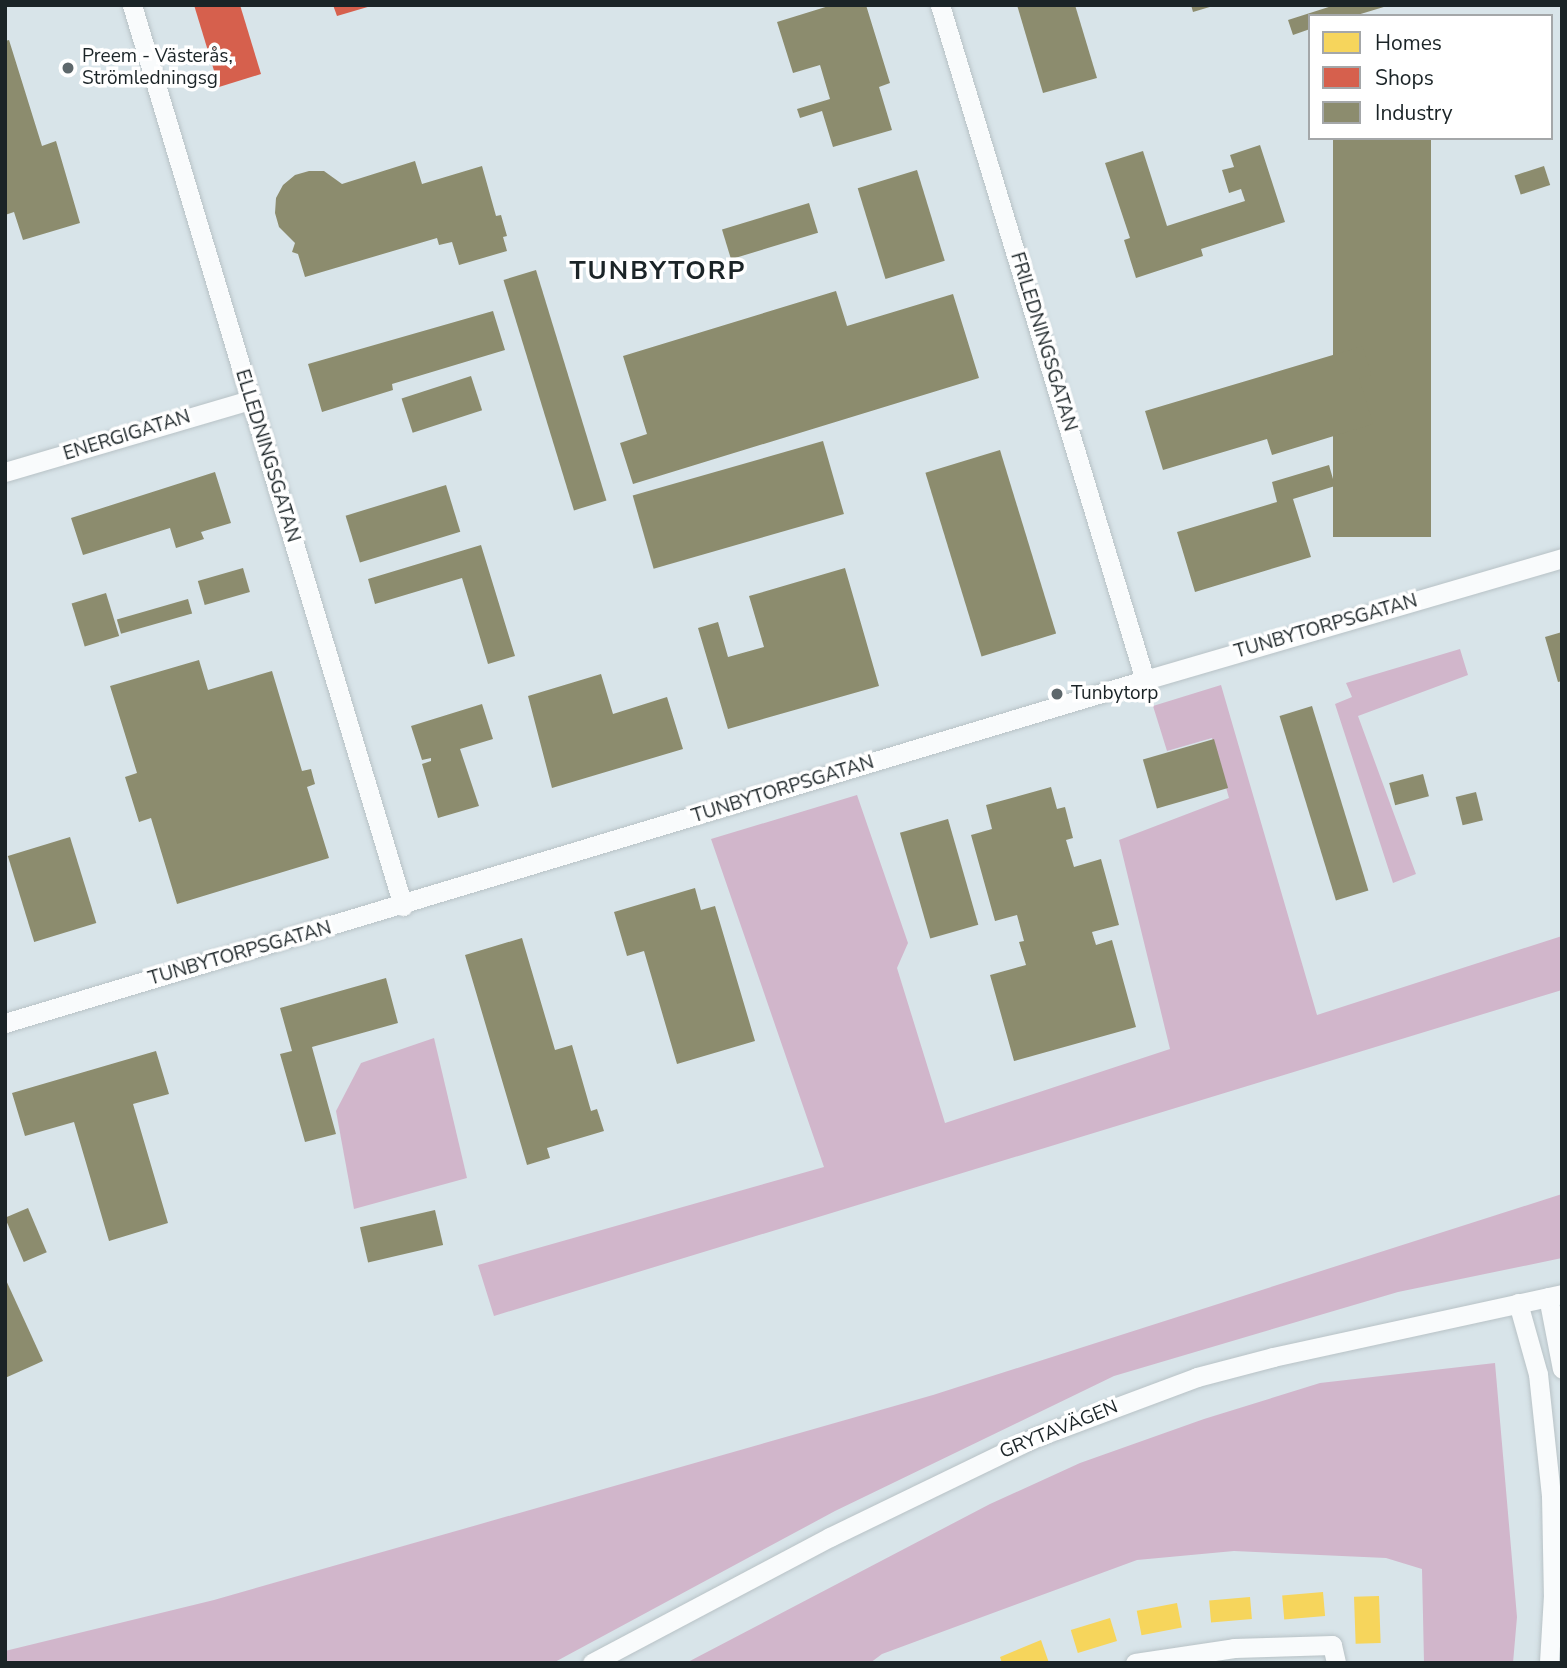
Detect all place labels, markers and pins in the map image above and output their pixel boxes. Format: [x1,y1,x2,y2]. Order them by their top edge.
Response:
place label: Preem - Västerås, Strömledningsg [82,46,233,90]
marker: Preem - Västerås, Strömledningsg [60,60,76,76]
place label: Tunbytorp [1071,683,1158,705]
marker: Tunbytorp [1049,686,1065,702]

